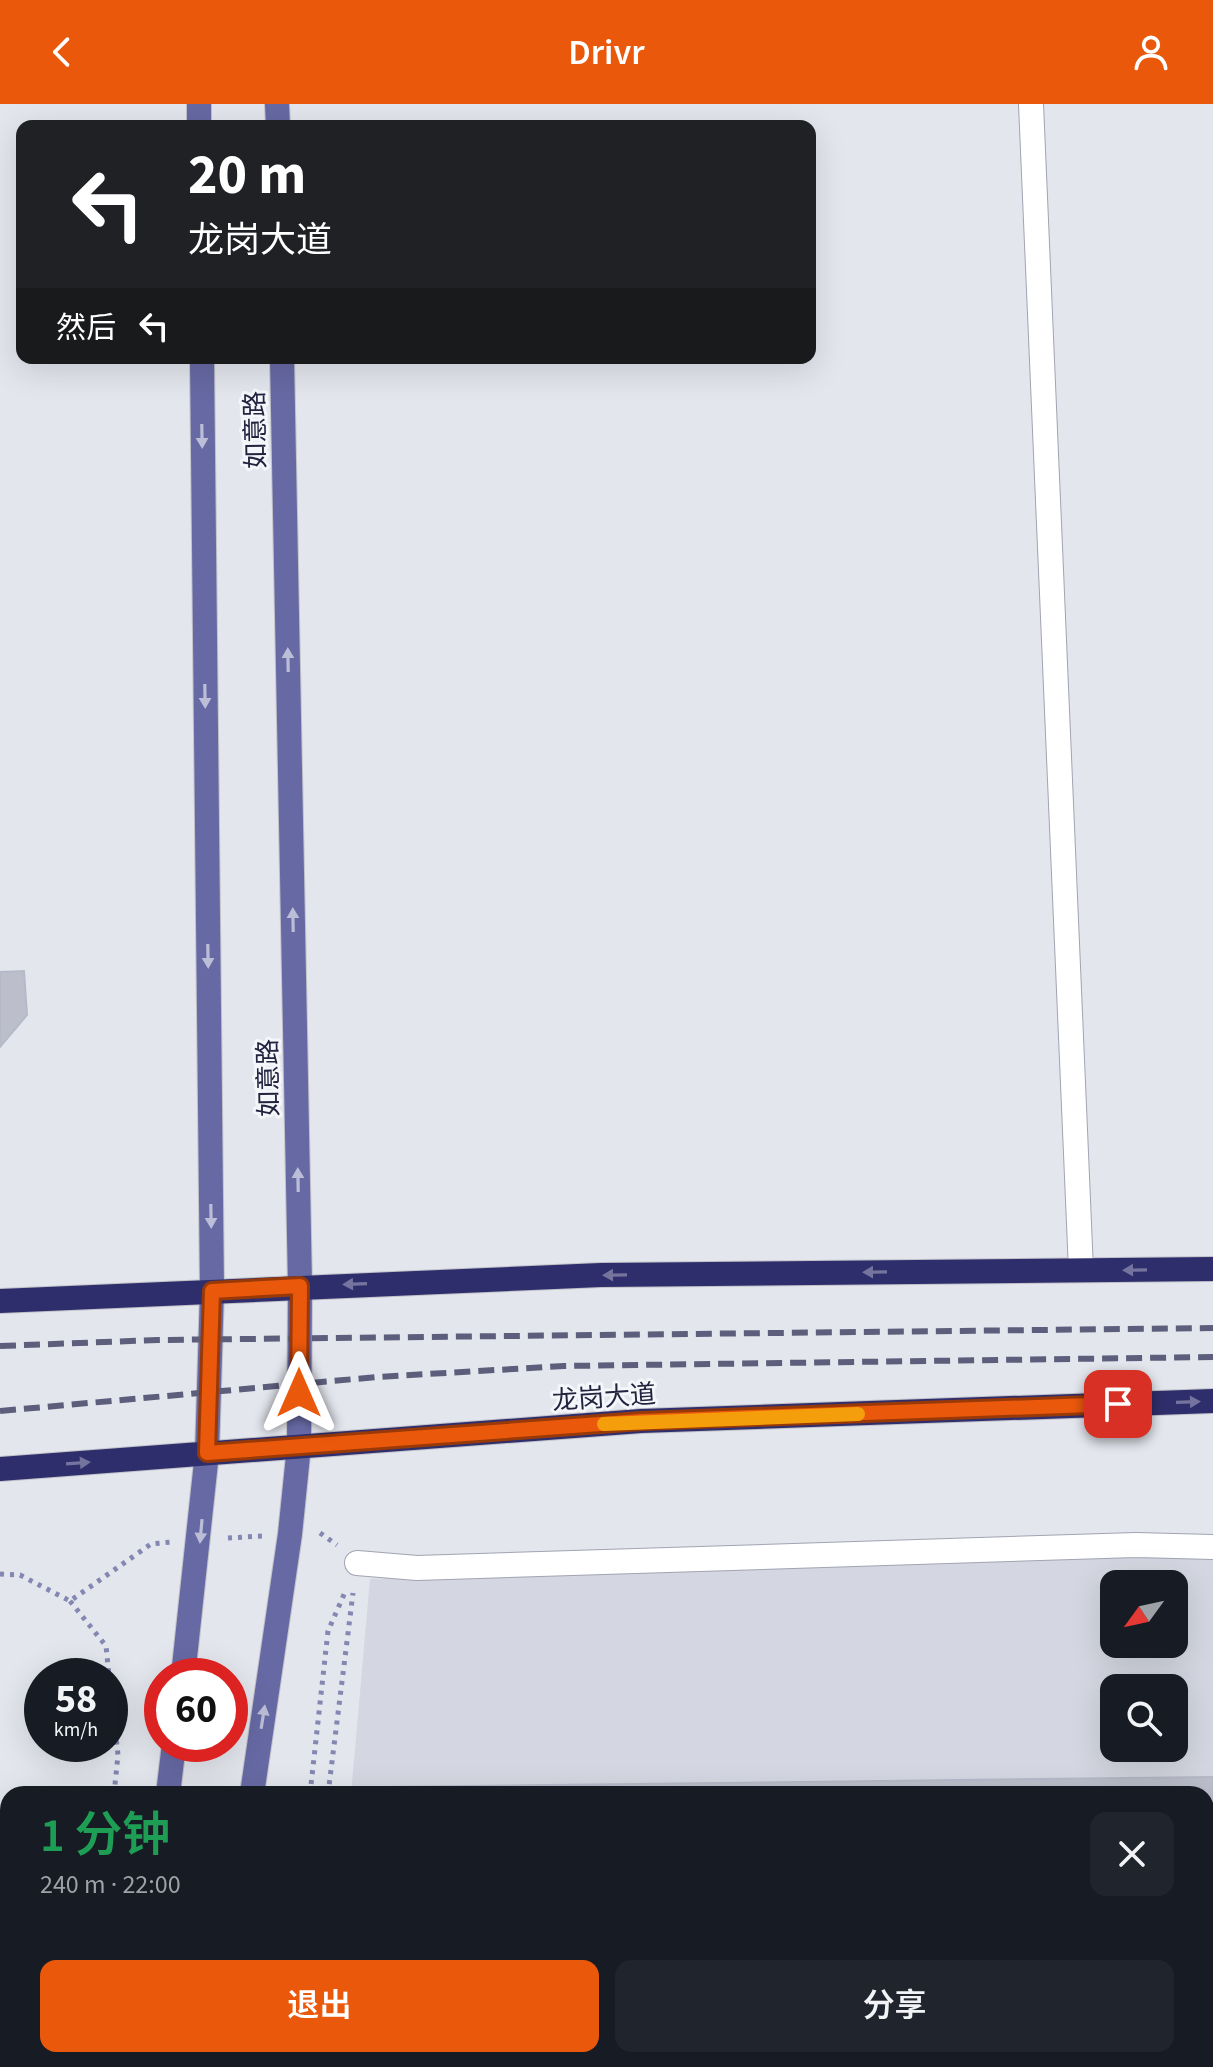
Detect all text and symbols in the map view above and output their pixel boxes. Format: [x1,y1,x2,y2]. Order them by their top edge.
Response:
text: Drivr [568,27,645,78]
icon: back [40,30,84,74]
icon: person [1129,30,1173,74]
text: 20 m [188,136,306,215]
icon: left [56,152,160,256]
text: 龙岗大道 [188,215,332,266]
icon: left [132,304,176,348]
text: 然后 [56,307,116,350]
street label: 如意路 [236,391,275,469]
one-way arrow [196,424,209,449]
one-way arrow [282,647,294,672]
one-way arrow [199,684,211,709]
one-way arrow [287,907,299,932]
one-way arrow [202,944,214,969]
street label: 如意路 [249,1039,288,1117]
one-way arrow [292,1167,304,1192]
one-way arrow [205,1204,217,1229]
one-way arrow [1122,1263,1147,1276]
one-way arrow [862,1266,887,1278]
one-way arrow [602,1269,627,1281]
one-way arrow [342,1277,367,1290]
position arrow [257,1351,341,1435]
pin [1084,1370,1152,1438]
street label: 龙岗大道 [551,1375,657,1420]
icon: arrive [1096,1382,1140,1426]
one-way arrow [1176,1395,1201,1408]
one-way arrow [66,1456,91,1469]
one-way arrow [194,1519,207,1544]
north arrow [1100,1570,1188,1658]
map controls [1100,1570,1188,1762]
speed limit sign: 60 [144,1658,248,1762]
text: 58 [55,1671,97,1728]
button: search [1100,1674,1188,1762]
one-way arrow [257,1704,270,1729]
text: km/h [54,1716,98,1744]
text: 1 分钟 [40,1802,170,1870]
button: close [1090,1812,1174,1896]
text: 240 m · 22:00 [40,1866,181,1903]
button: 退出 [40,1960,599,2052]
button: 分享 [615,1960,1174,2052]

